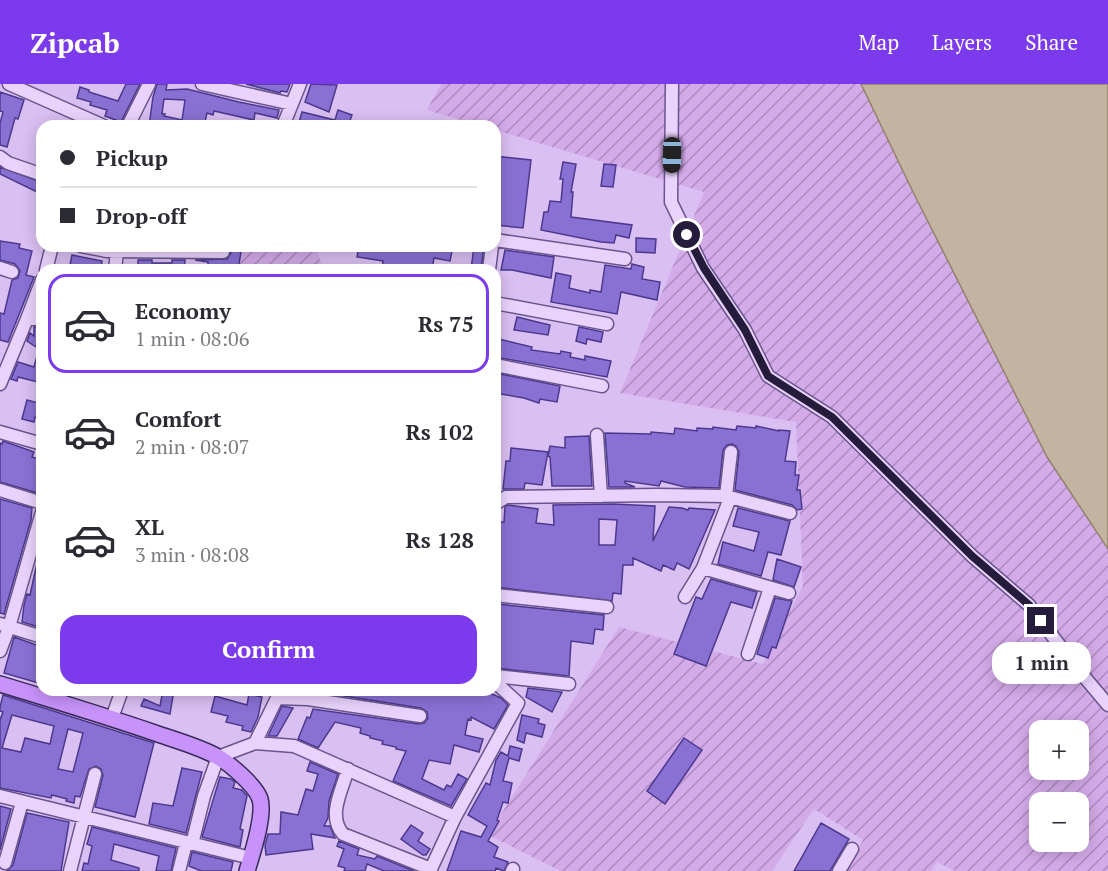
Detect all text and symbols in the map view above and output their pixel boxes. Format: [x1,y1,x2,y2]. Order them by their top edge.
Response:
text: Zipcab [30,24,120,61]
text: Map [858,28,899,56]
text: Layers [932,28,992,56]
text: Share [1025,28,1078,56]
car [663,137,681,173]
text: Pickup [96,143,168,172]
text: Drop-off [96,201,187,230]
route start [673,221,700,248]
text: Economy [135,296,231,325]
icon: car [63,297,117,351]
text: Rs 75 [418,309,474,338]
text: 1 min · 08:06 [135,325,249,352]
text: Comfort [135,404,221,433]
icon: car [63,405,117,459]
text: Rs 102 [405,417,474,446]
text: 2 min · 08:07 [135,433,249,460]
text: XL [135,512,164,541]
icon: car [63,513,117,567]
text: Rs 128 [405,525,474,554]
text: 3 min · 08:08 [135,541,249,568]
route end [1027,607,1054,634]
button: Confirm [60,615,477,684]
callout: 1 min [992,642,1090,684]
text: 1 min [1014,649,1069,676]
map controls [1029,720,1089,852]
button: + [1029,720,1089,780]
button: − [1029,792,1089,852]

